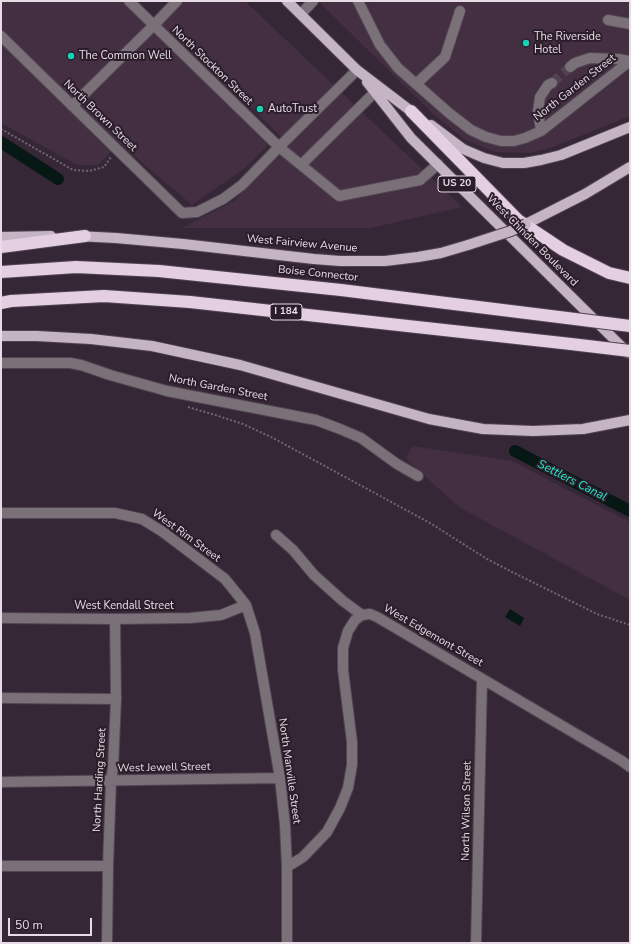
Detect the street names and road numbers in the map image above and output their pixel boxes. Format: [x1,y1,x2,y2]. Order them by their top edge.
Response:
street label: North Stockton Street [169,24,255,108]
street label: North Garden Street [531,52,619,124]
street label: North Brown Street [60,78,140,154]
road number: US 20 [438,176,476,192]
street label: West Chinden Boulevard [484,193,580,289]
street label: West Fairview Avenue [246,233,358,255]
street label: Boise Connector [277,263,359,285]
road number: I 184 [270,304,302,320]
street label: North Garden Street [167,372,269,404]
street label: West Rim Street [149,507,223,565]
street label: West Kendall Street [74,599,174,613]
street label: West Edgemont Street [381,602,485,670]
street label: North Manville Street [275,717,303,825]
street label: North Harding Street [91,728,109,832]
street label: West Jewell Street [117,761,211,775]
street label: North Wilson Street [460,761,474,861]

